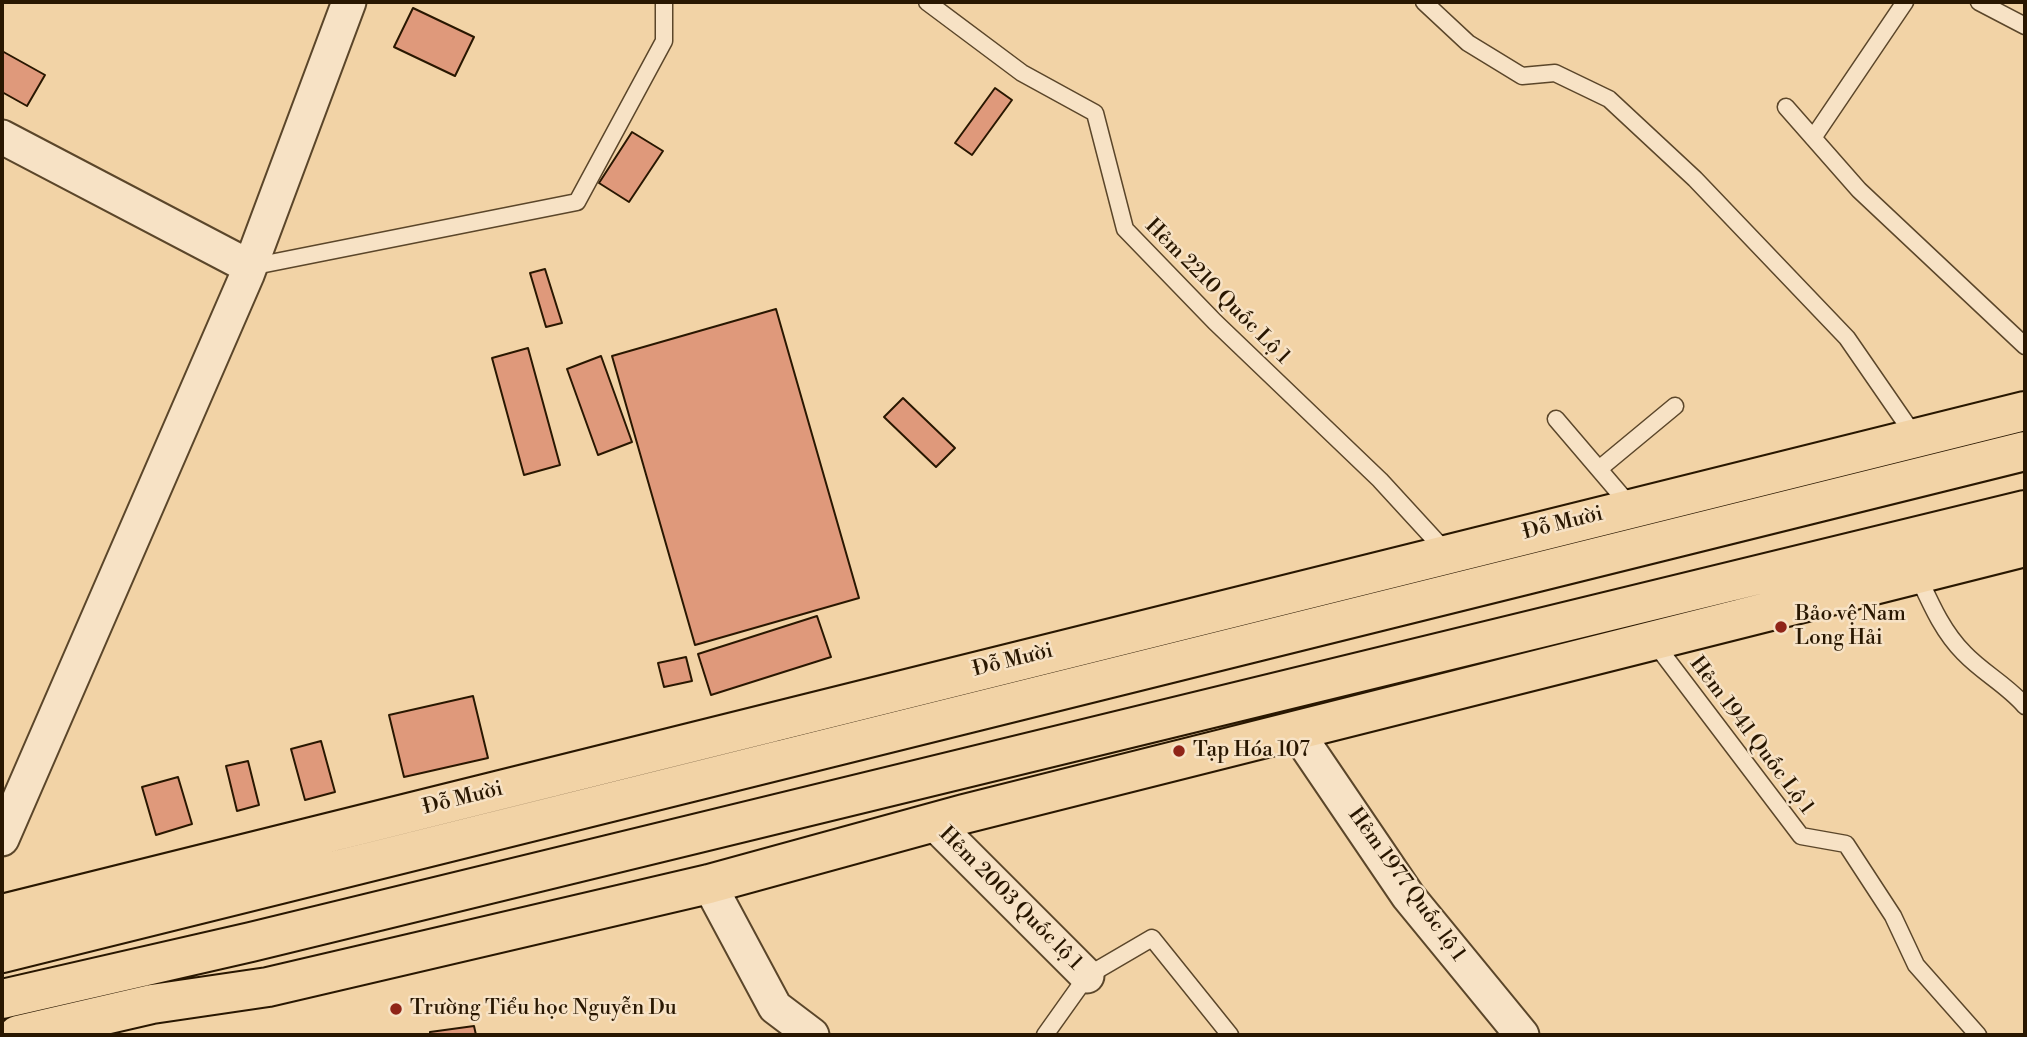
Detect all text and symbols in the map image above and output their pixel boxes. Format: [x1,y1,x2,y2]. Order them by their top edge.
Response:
street label: Hẻm 2210 Quốc Lộ 1 [1139,214,1295,370]
street label: Đỗ Mười [1520,502,1606,546]
place label: Bảo vệ Nam Long Hải [1795,602,1906,652]
marker: Bảo vệ Nam Long Hải [1773,619,1789,635]
street label: Đỗ Mười [970,639,1056,683]
street label: Hẻm 1941 Quốc Lộ 1 [1683,652,1819,820]
place label: Tạp Hóa 107 [1193,738,1310,764]
marker: Tạp Hóa 107 [1171,743,1187,759]
street label: Đỗ Mười [420,777,506,821]
street label: Hẻm 1977 Quốc lộ 1 [1342,803,1470,967]
street label: Hẻm 2003 Quốc lộ 1 [933,822,1087,976]
place label: Trường Tiểu học Nguyễn Du [410,996,677,1022]
marker: Trường Tiểu học Nguyễn Du [388,1001,404,1017]

